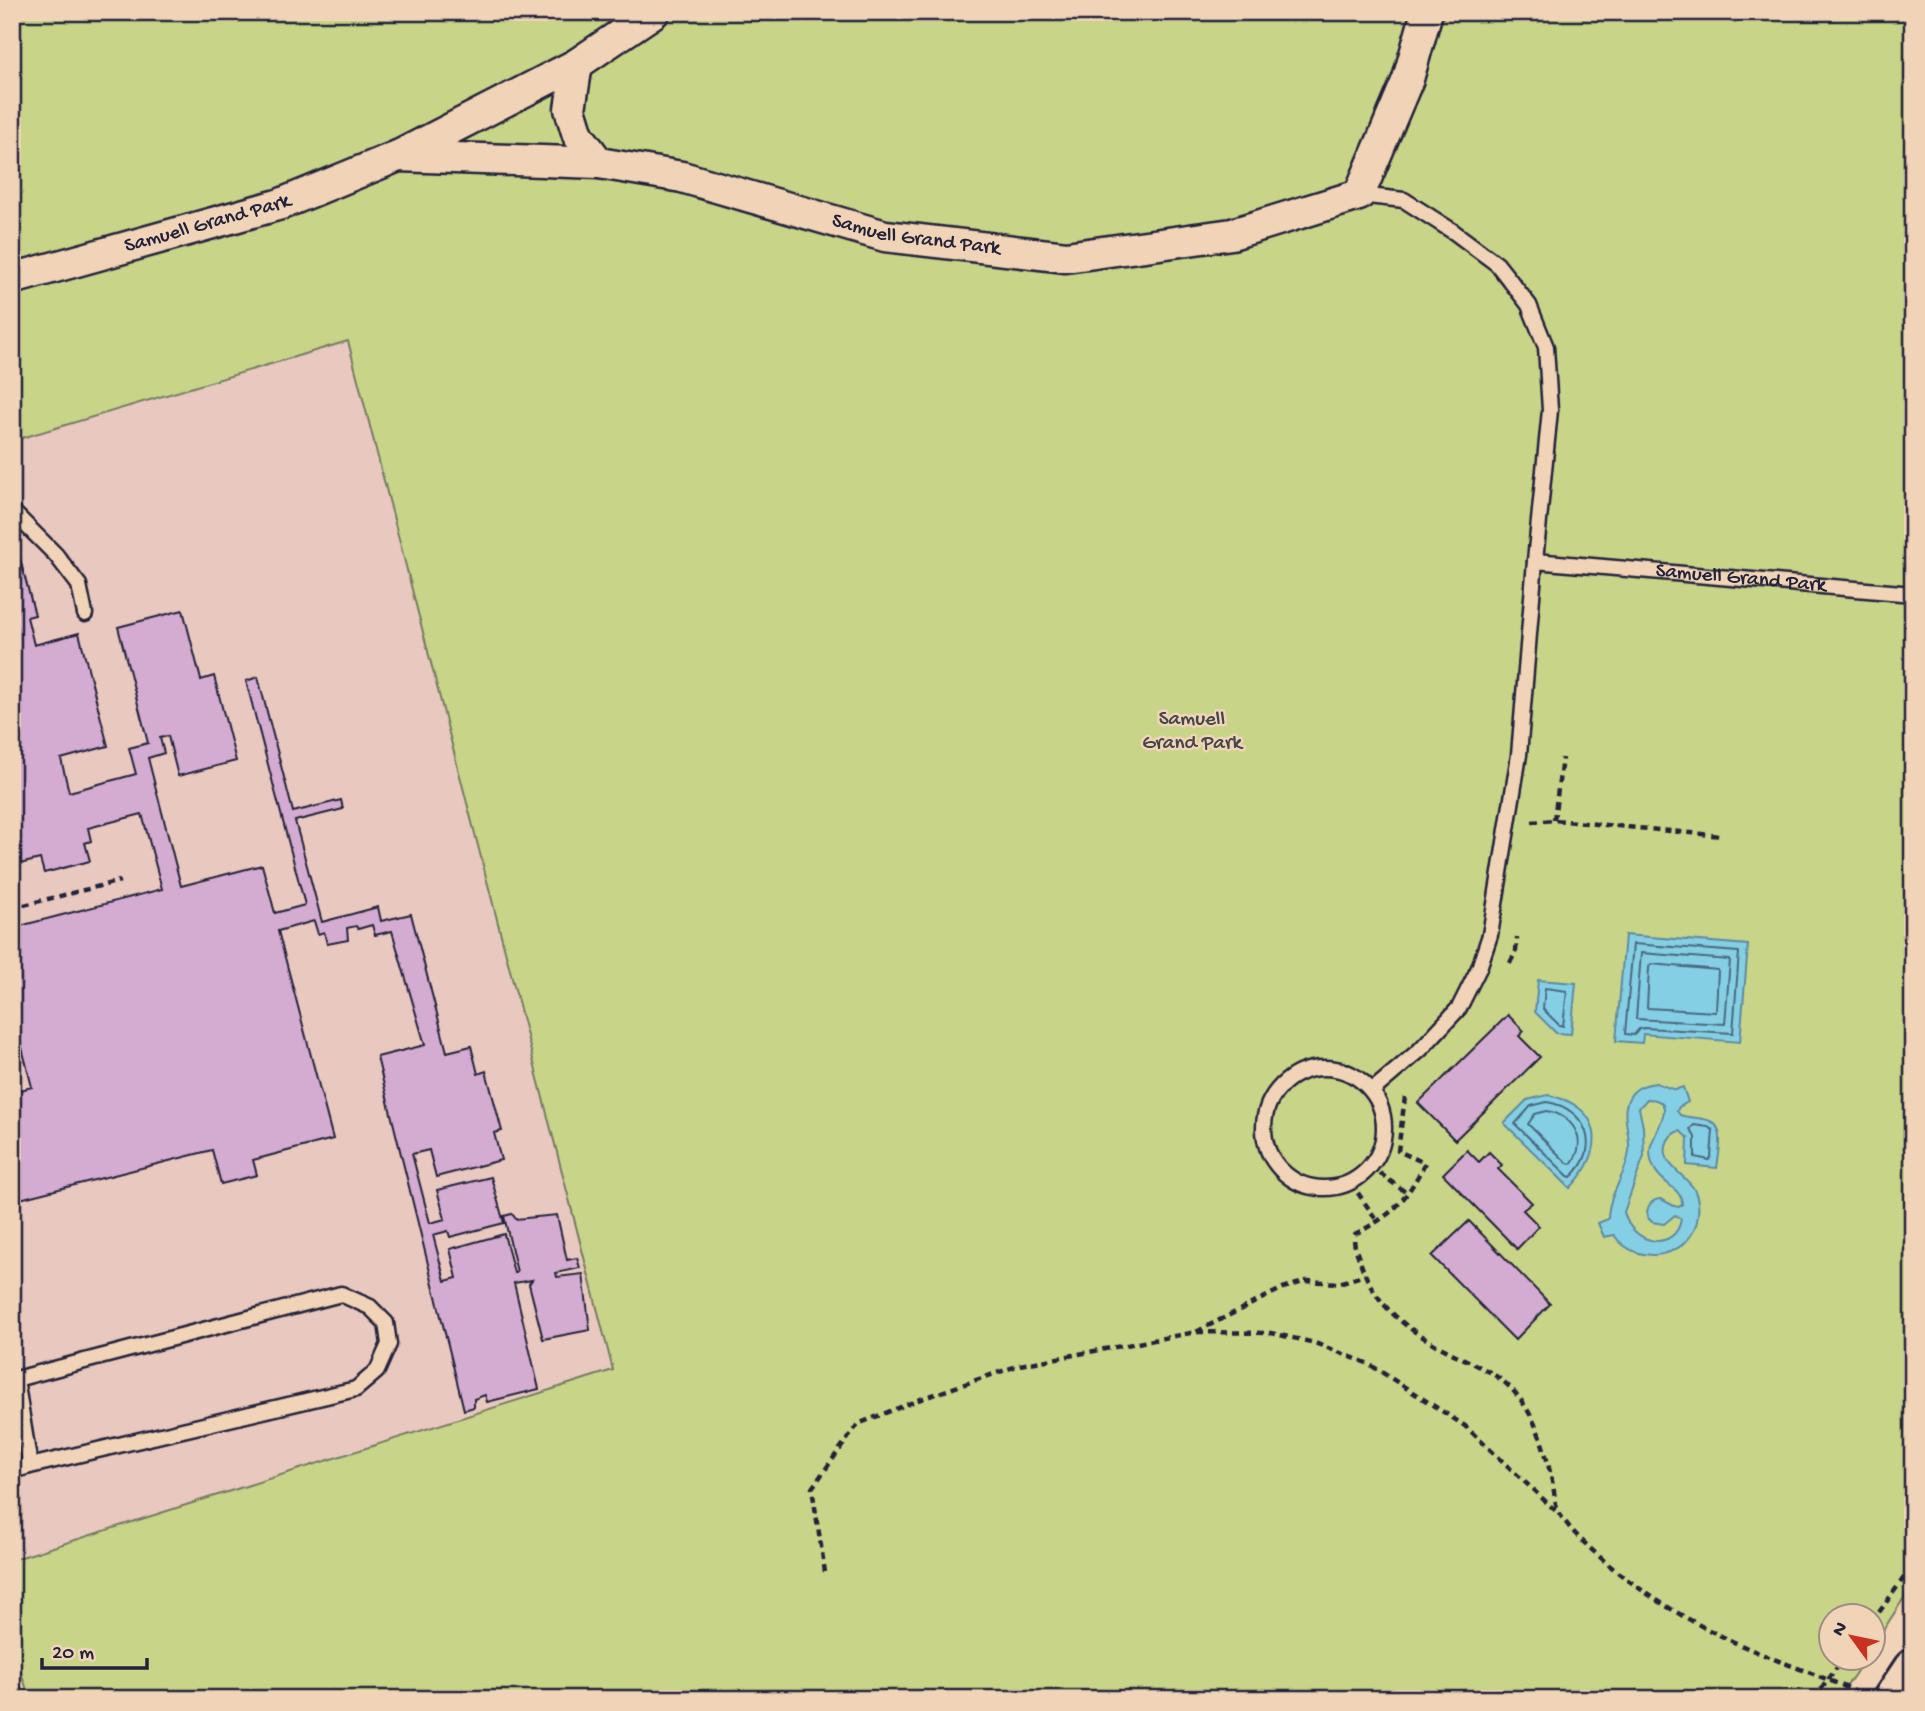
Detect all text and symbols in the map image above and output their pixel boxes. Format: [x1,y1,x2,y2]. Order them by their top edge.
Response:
street label: Samuell Grand Park [122,188,297,259]
street label: Samuell Grand Park [829,209,1004,262]
street label: Samuell Grand Park [1655,559,1830,599]
park label: Samuell Grand Park [1142,708,1244,757]
north arrow [1816,1602,1886,1672]
text: N [1828,1618,1854,1641]
scale bar [42,1627,147,1671]
text: 20 m [52,1642,94,1667]

